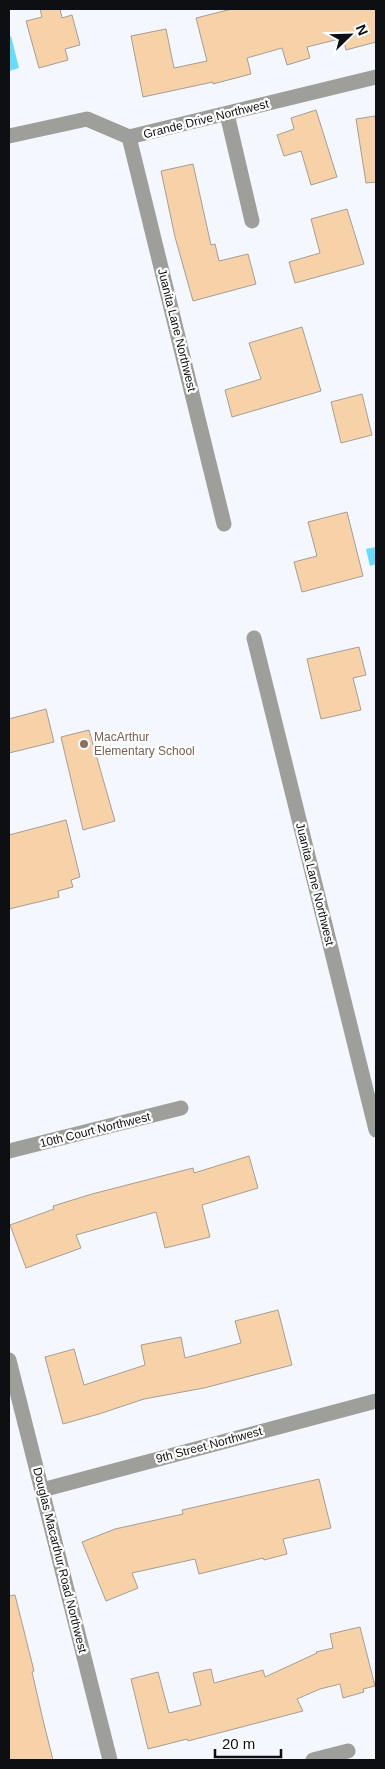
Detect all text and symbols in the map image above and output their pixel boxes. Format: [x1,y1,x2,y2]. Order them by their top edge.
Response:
north arrow [325,10,375,60]
text: N [353,22,371,38]
street label: Grande Drive Northwest [142,96,271,141]
street label: Juanita Lane Northwest [155,267,199,394]
place label: MacArthur Elementary School [94,730,195,758]
marker: MacArthur Elementary School [78,738,90,750]
street label: Juanita Lane Northwest [293,821,337,948]
street label: 10th Court Northwest [38,1109,152,1151]
street label: 9th Street Northwest [154,1424,264,1466]
street label: Douglas Macarthur Road Northwest [30,1466,90,1655]
scale bar [215,1726,281,1758]
text: 20 m [222,1735,255,1752]

